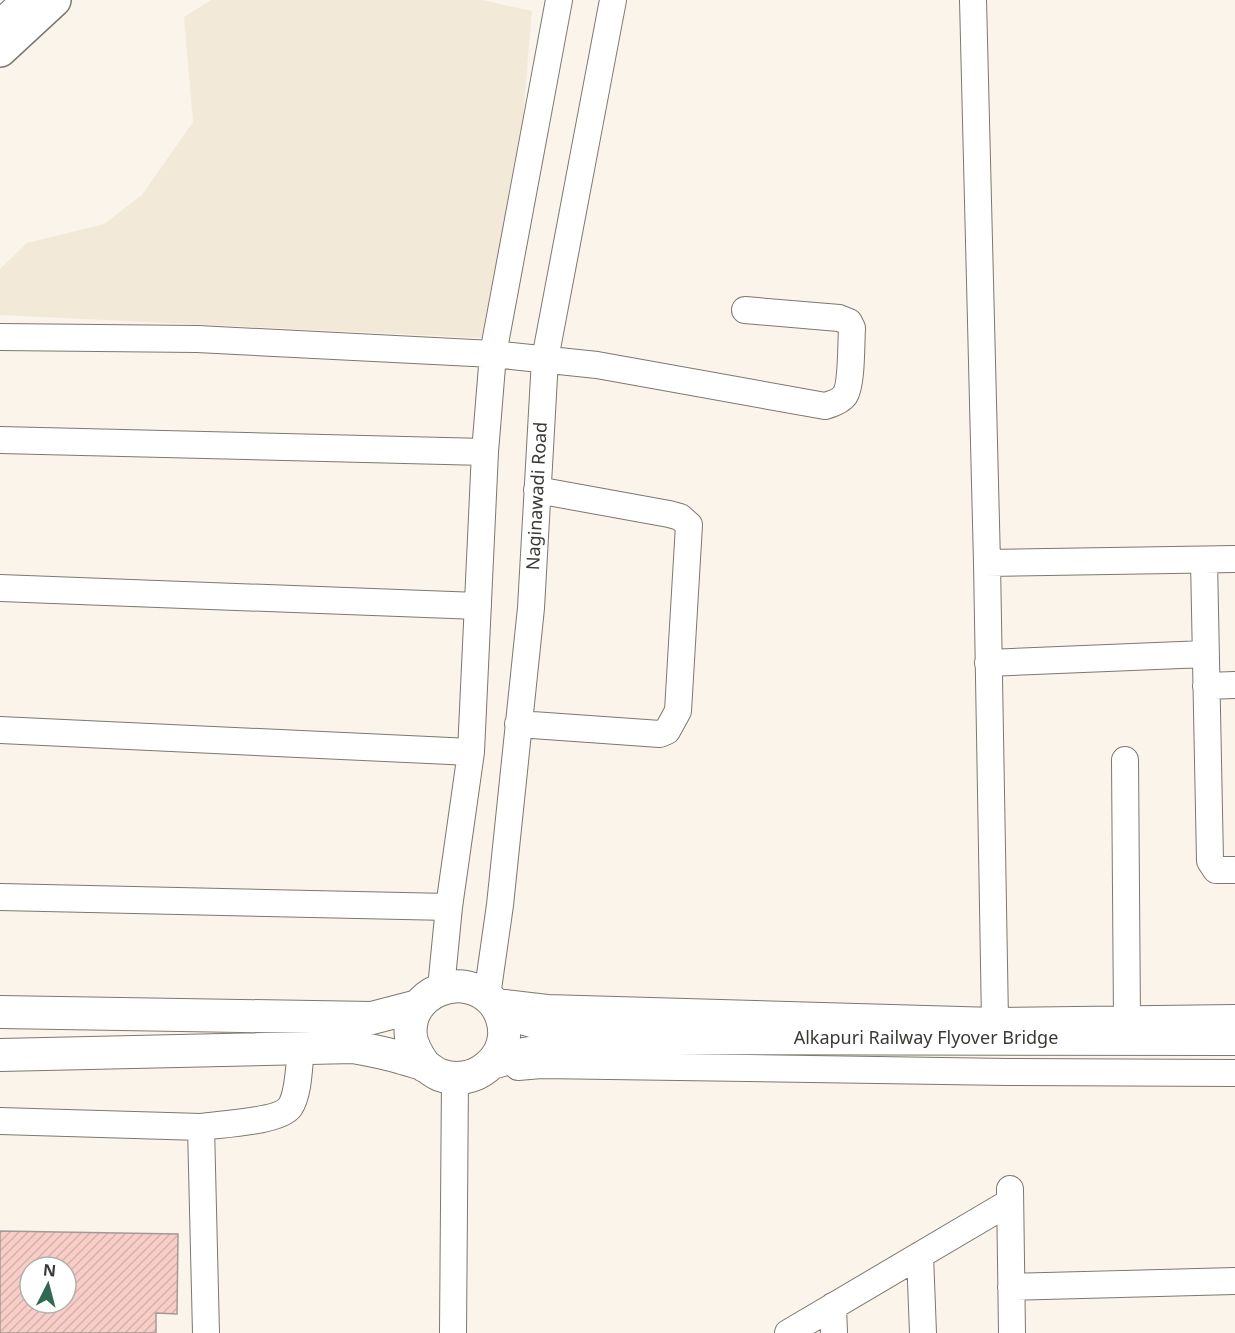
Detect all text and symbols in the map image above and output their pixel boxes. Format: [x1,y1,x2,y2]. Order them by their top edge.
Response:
street label: Naginawadi Road [520,421,552,571]
street label: Alkapuri Railway Flyover Bridge [794,1025,1058,1049]
north arrow [18,1255,78,1315]
text: N [42,1258,57,1282]

